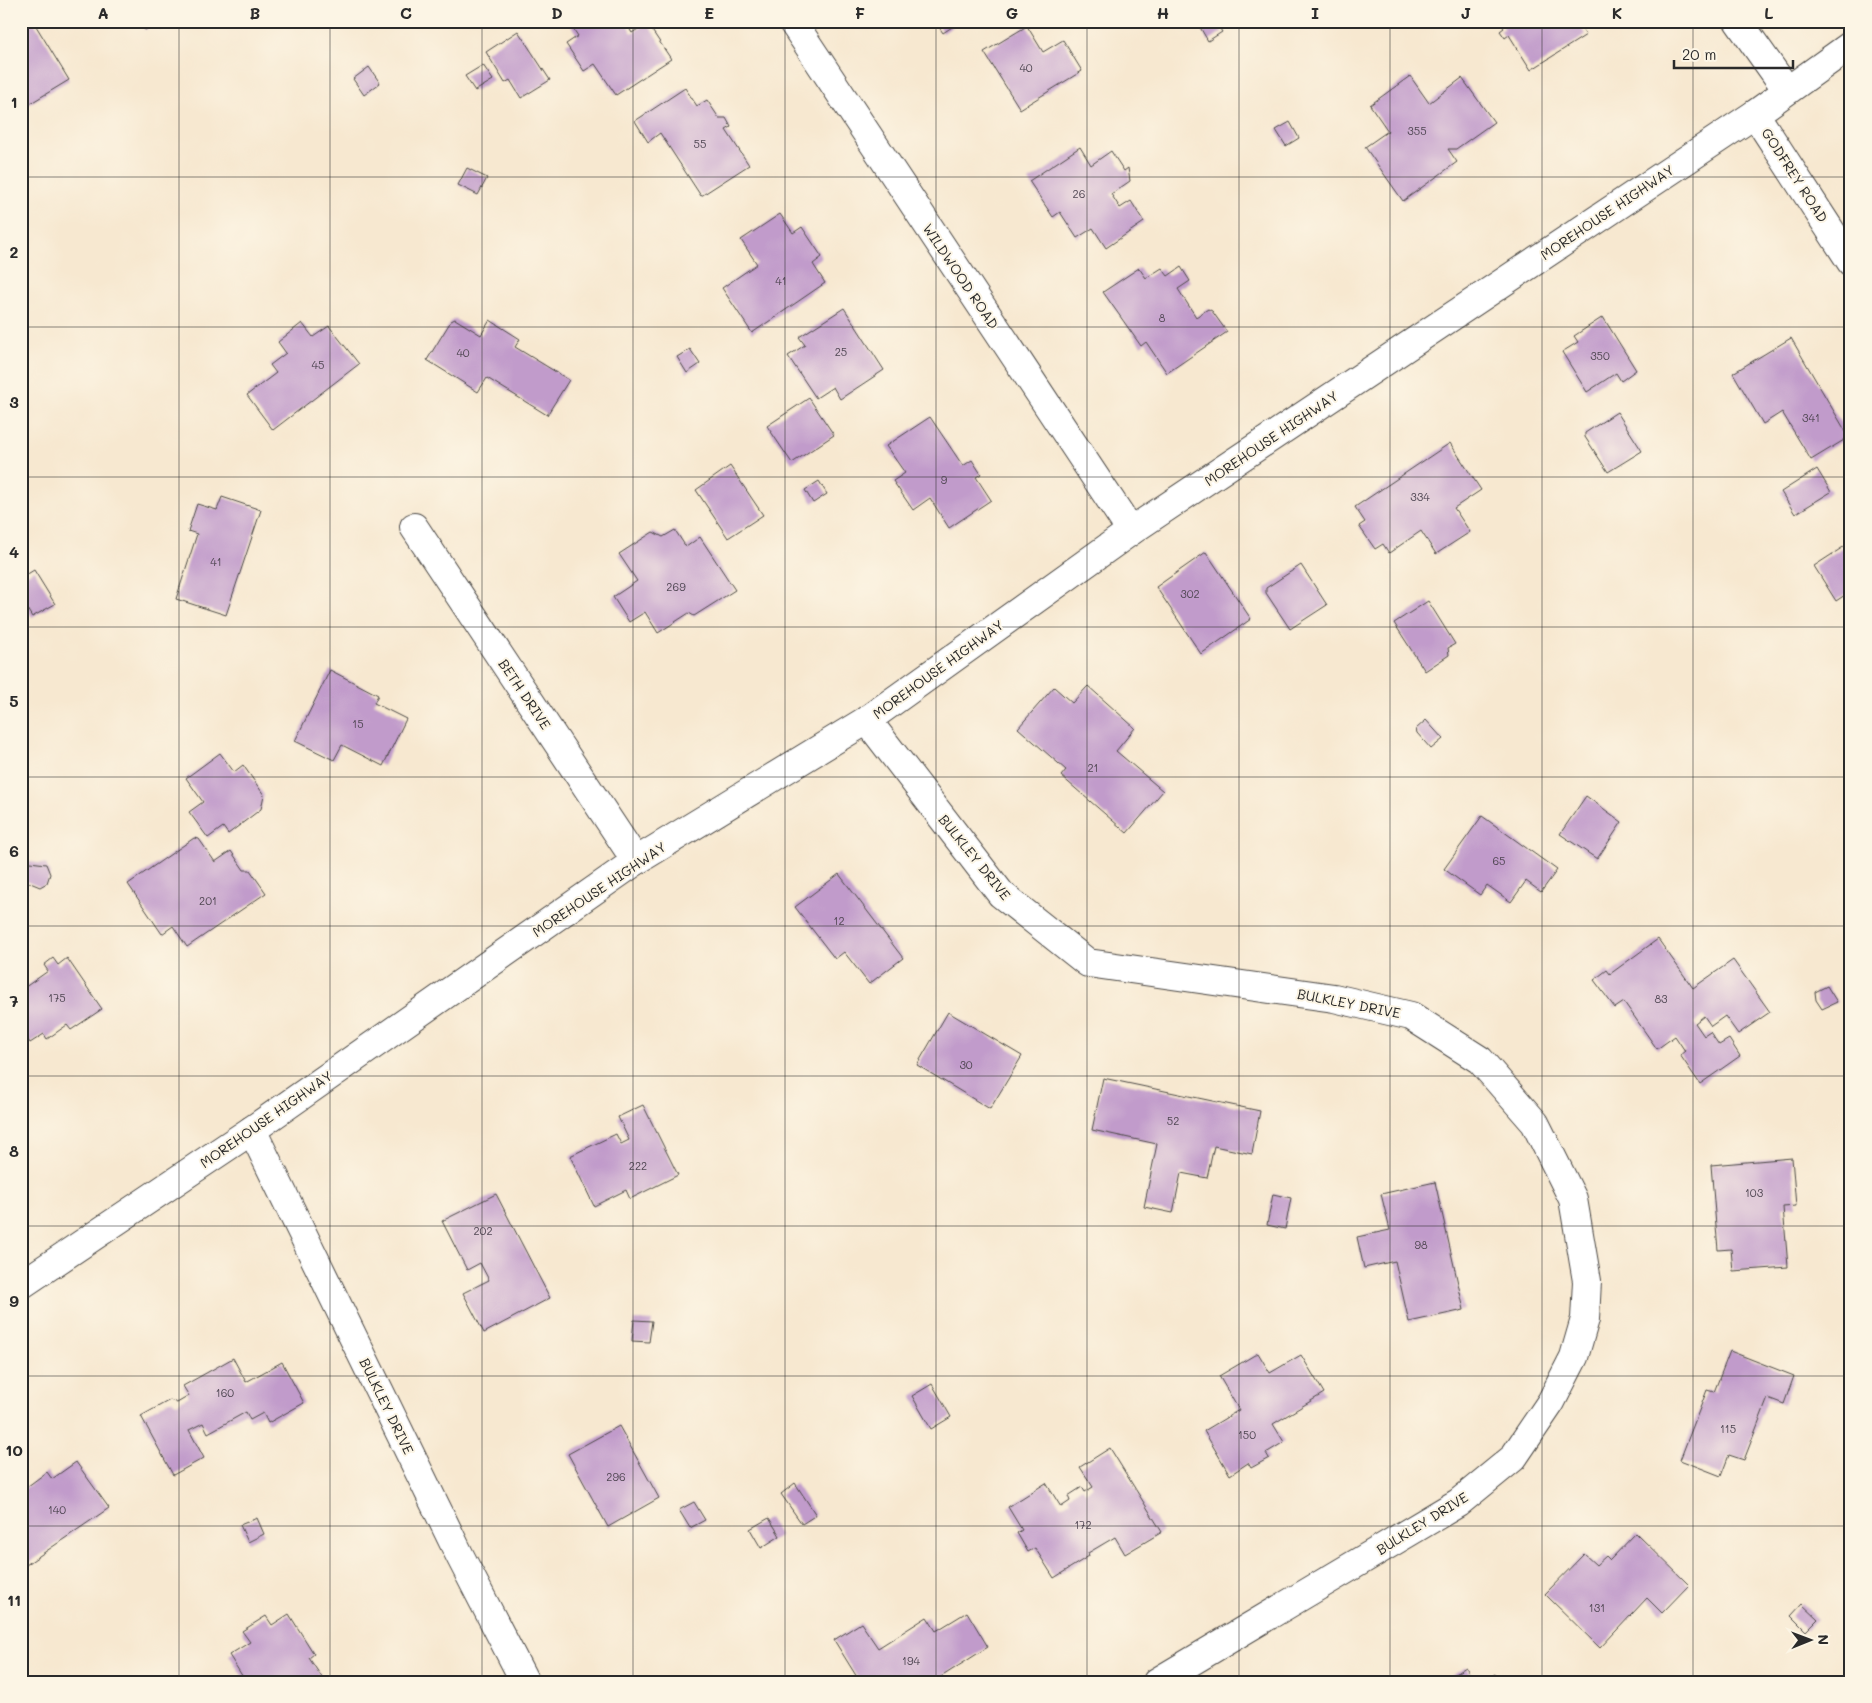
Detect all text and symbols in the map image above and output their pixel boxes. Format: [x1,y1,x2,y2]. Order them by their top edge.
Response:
text: A [97,2,109,23]
text: B [250,2,260,23]
text: C [400,2,412,23]
text: D [551,2,563,23]
text: E [704,2,714,23]
text: F [855,2,865,23]
text: G [1006,2,1018,23]
text: H [1157,2,1169,23]
text: I [1311,2,1319,23]
text: J [1461,2,1471,23]
text: K [1612,2,1622,23]
text: L [1764,2,1774,23]
scale bar [1674,38,1793,70]
text: 20 m [1682,44,1716,64]
house number: 40 [1019,60,1033,75]
text: 1 [10,91,18,112]
house number: 355 [1407,123,1427,138]
street label: GODFREY ROAD [1757,124,1833,226]
house number: 55 [694,136,706,151]
street label: MOREHOUSE HIGHWAY [1536,160,1678,264]
house number: 26 [1073,186,1085,201]
street label: WILDWOOD ROAD [919,220,1003,332]
text: 2 [10,241,19,262]
house number: 41 [775,273,787,288]
house number: 8 [1159,310,1166,325]
house number: 25 [835,344,847,359]
house number: 40 [456,345,470,360]
house number: 350 [1590,348,1610,363]
house number: 45 [312,357,324,372]
street label: MOREHOUSE HIGHWAY [1200,386,1342,490]
text: 3 [9,391,19,412]
house number: 341 [1802,410,1820,425]
house number: 9 [941,472,948,487]
house number: 334 [1410,489,1430,504]
text: 4 [9,541,19,562]
house number: 41 [210,554,222,569]
house number: 269 [666,579,686,594]
house number: 302 [1180,586,1200,601]
street label: MOREHOUSE HIGHWAY [869,615,1007,723]
street label: BETH DRIVE [495,655,555,733]
text: 5 [9,690,19,711]
house number: 15 [352,716,364,731]
house number: 21 [1087,760,1099,775]
street label: BULKLEY DRIVE [935,810,1015,904]
street label: MOREHOUSE HIGHWAY [528,837,670,941]
text: 6 [9,840,19,861]
house number: 65 [1492,853,1506,868]
house number: 201 [199,893,217,908]
house number: 12 [833,913,845,928]
street label: BULKLEY DRIVE [1296,984,1402,1022]
text: 7 [10,990,19,1011]
house number: 175 [48,990,66,1005]
house number: 83 [1654,991,1668,1006]
house number: 30 [959,1057,973,1072]
street label: MOREHOUSE HIGHWAY [196,1066,336,1172]
house number: 52 [1167,1113,1179,1128]
text: 8 [9,1140,19,1161]
house number: 222 [629,1158,647,1173]
house number: 103 [1745,1185,1764,1200]
house number: 202 [473,1223,493,1238]
house number: 98 [1414,1237,1428,1252]
text: 9 [9,1290,19,1311]
street label: BULKLEY DRIVE [356,1355,418,1457]
house number: 160 [216,1385,234,1400]
house number: 115 [1720,1421,1736,1436]
house number: 150 [1238,1427,1256,1442]
text: 10 [5,1439,23,1460]
house number: 296 [606,1469,626,1484]
street label: BULKLEY DRIVE [1373,1487,1471,1559]
house number: 140 [48,1502,66,1517]
house number: 172 [1074,1517,1092,1532]
text: 11 [7,1589,21,1610]
house number: 131 [1589,1600,1605,1615]
north arrow [1784,1616,1834,1666]
text: N [1814,1634,1833,1645]
house number: 194 [902,1653,920,1668]

